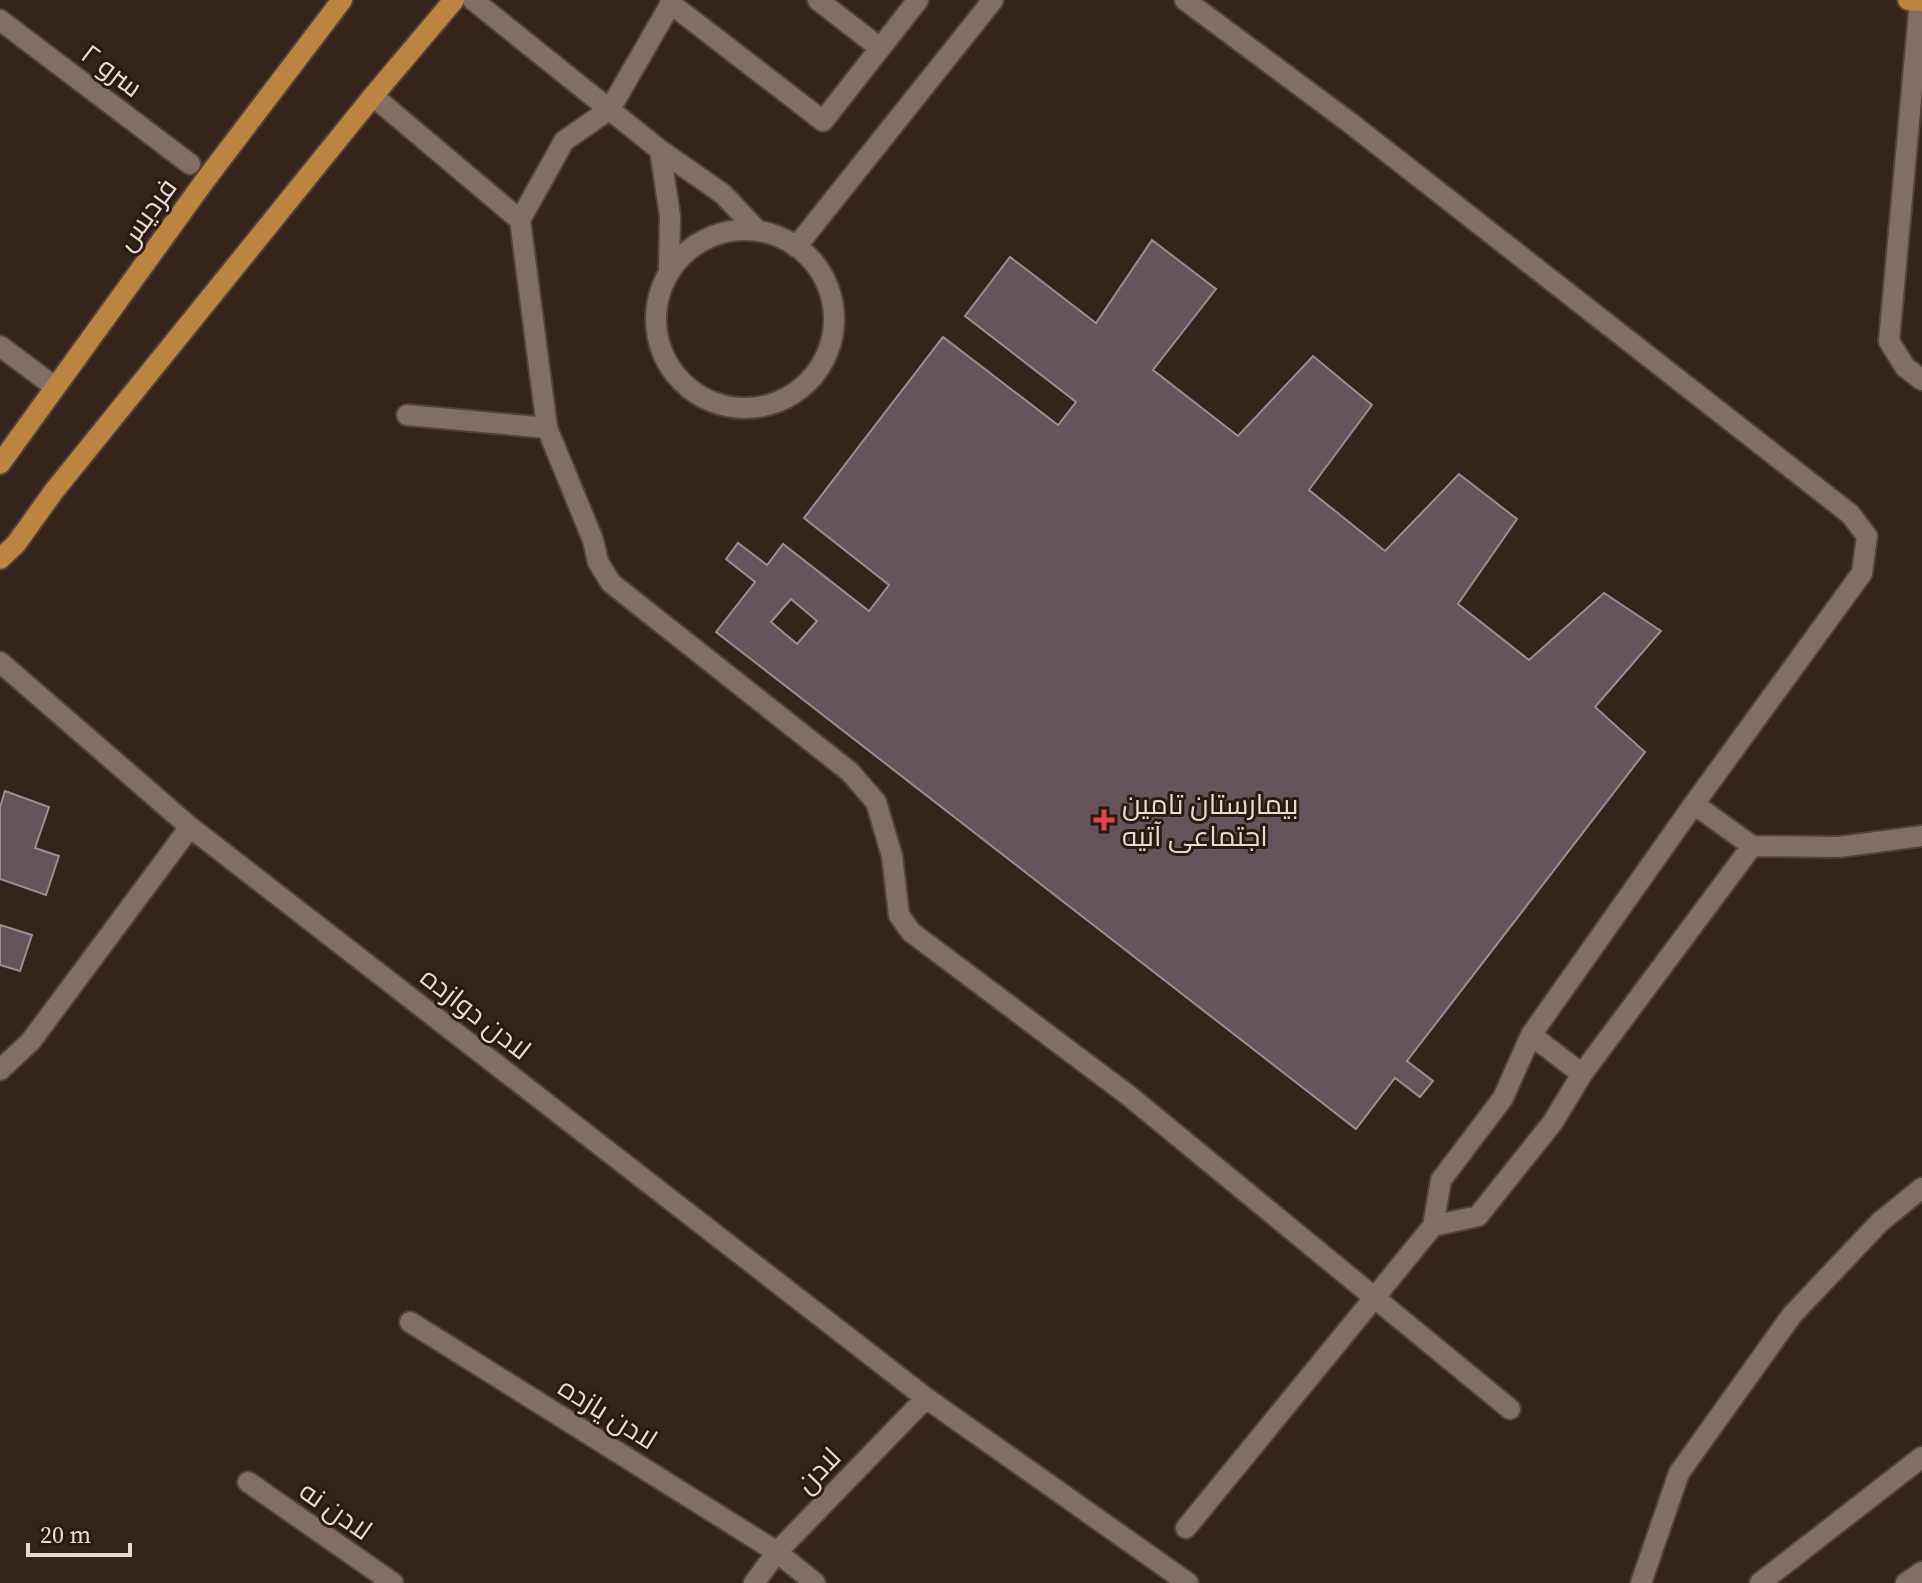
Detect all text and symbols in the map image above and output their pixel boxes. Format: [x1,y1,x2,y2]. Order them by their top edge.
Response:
street label: سرو ۲ [74,34,150,106]
street label: فردیس [107,170,185,258]
place label: بیمارستان تامین اجتماعی آتیه [1122,785,1299,855]
marker: بیمارستان تامین اجتماعی آتیه [1093,809,1115,831]
street label: لادن دوازده [413,958,539,1068]
street label: لادن یازده [551,1368,665,1458]
street label: لادن [787,1439,849,1501]
street label: لادن نه [292,1471,380,1549]
scale bar [28,1507,130,1557]
text: 20 m [40,1518,91,1551]

